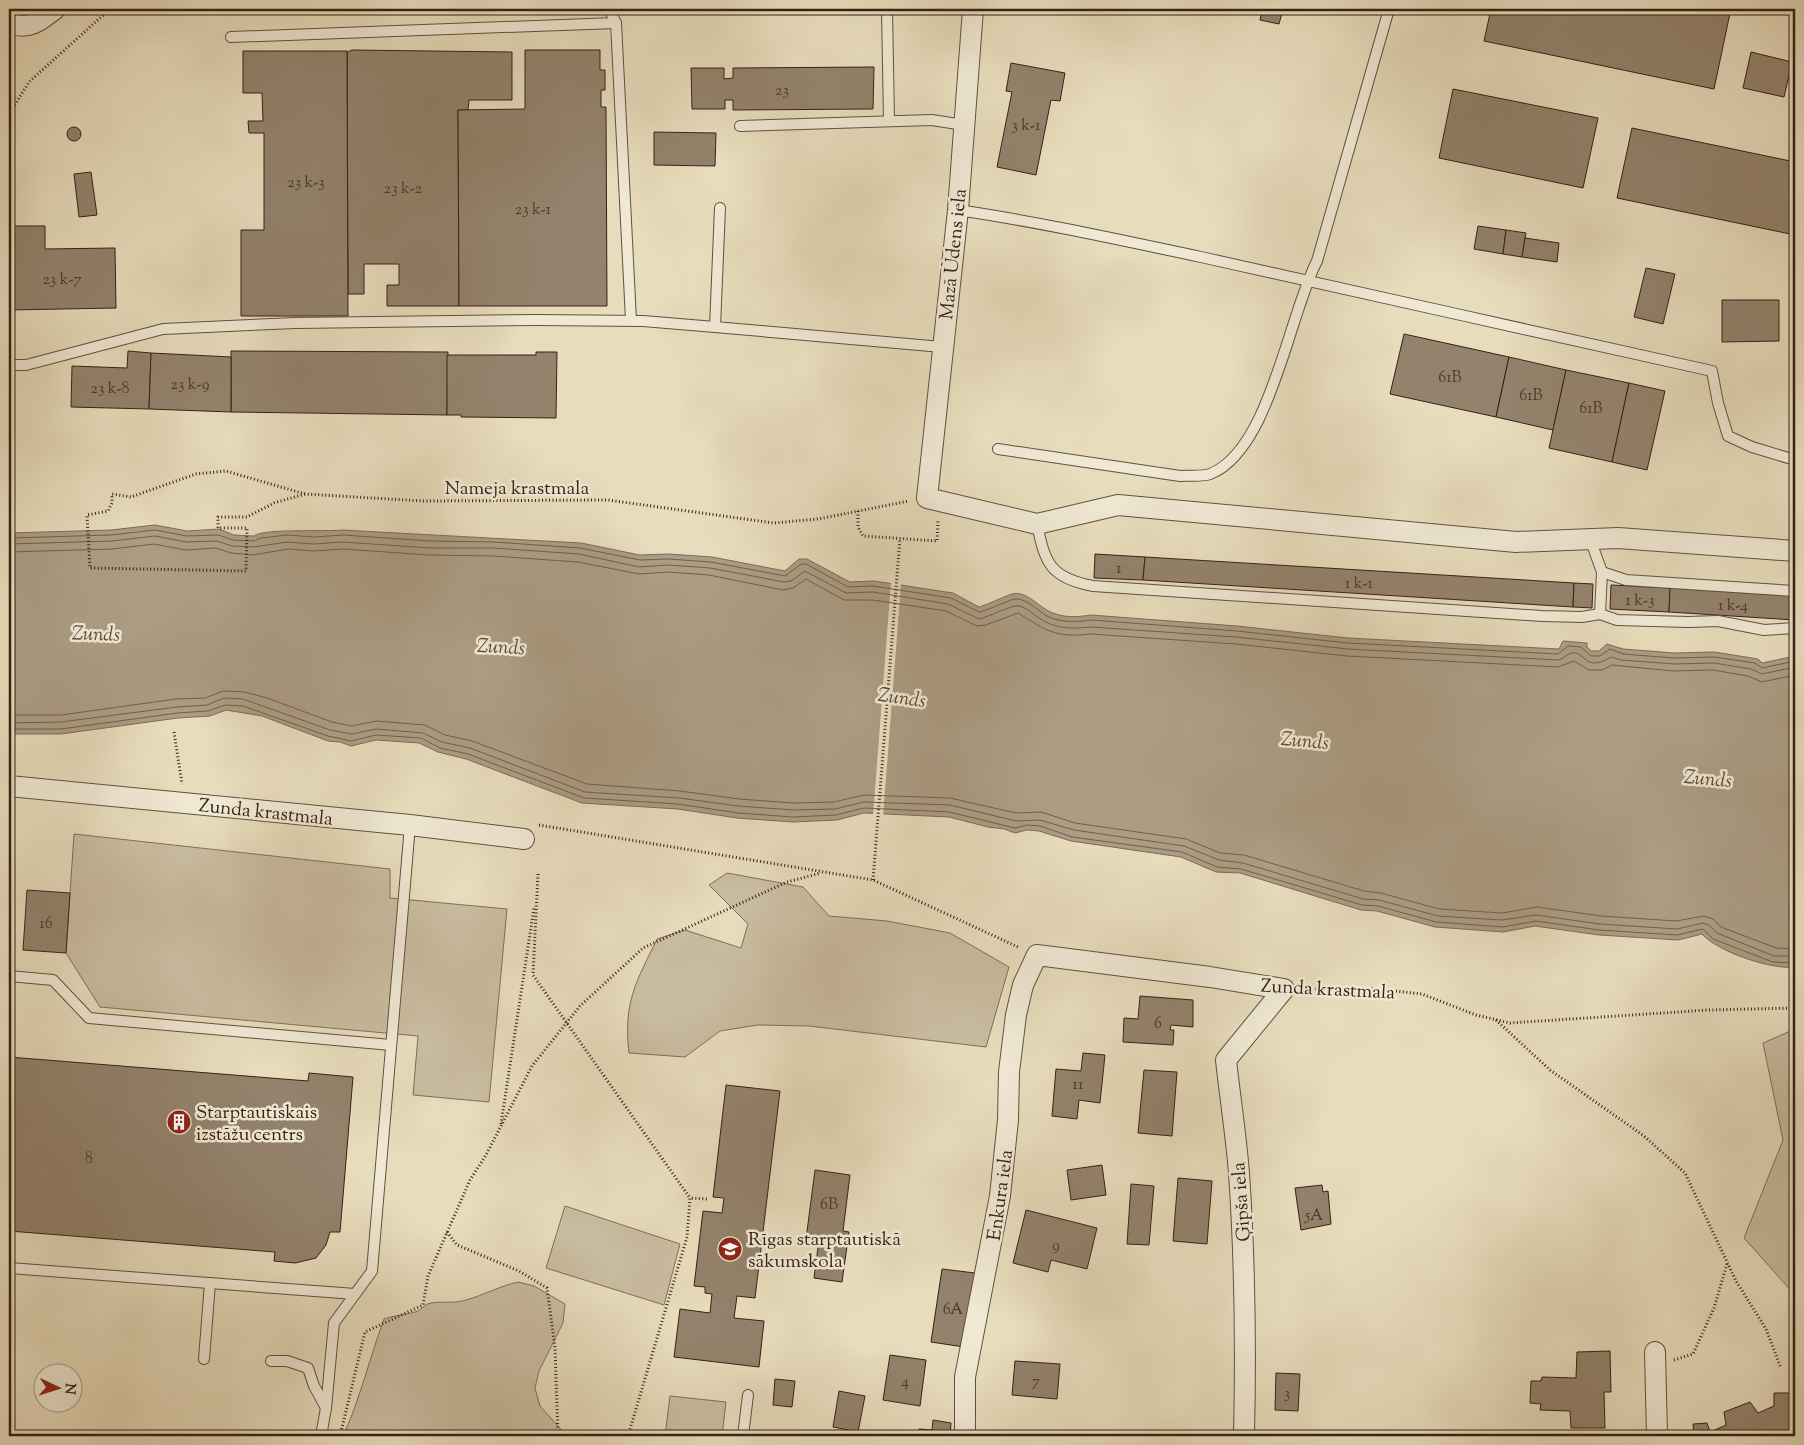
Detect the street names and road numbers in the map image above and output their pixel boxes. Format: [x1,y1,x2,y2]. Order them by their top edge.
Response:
street label: Mazā Ūdens iela [934,187,975,321]
street label: Nameja krastmala [445,476,590,503]
street label: Zunda krastmala [197,793,334,834]
street label: Zunda krastmala [1260,973,1396,1008]
street label: Enkura iela [982,1148,1021,1243]
street label: Ģipša iela [1226,1161,1259,1243]

